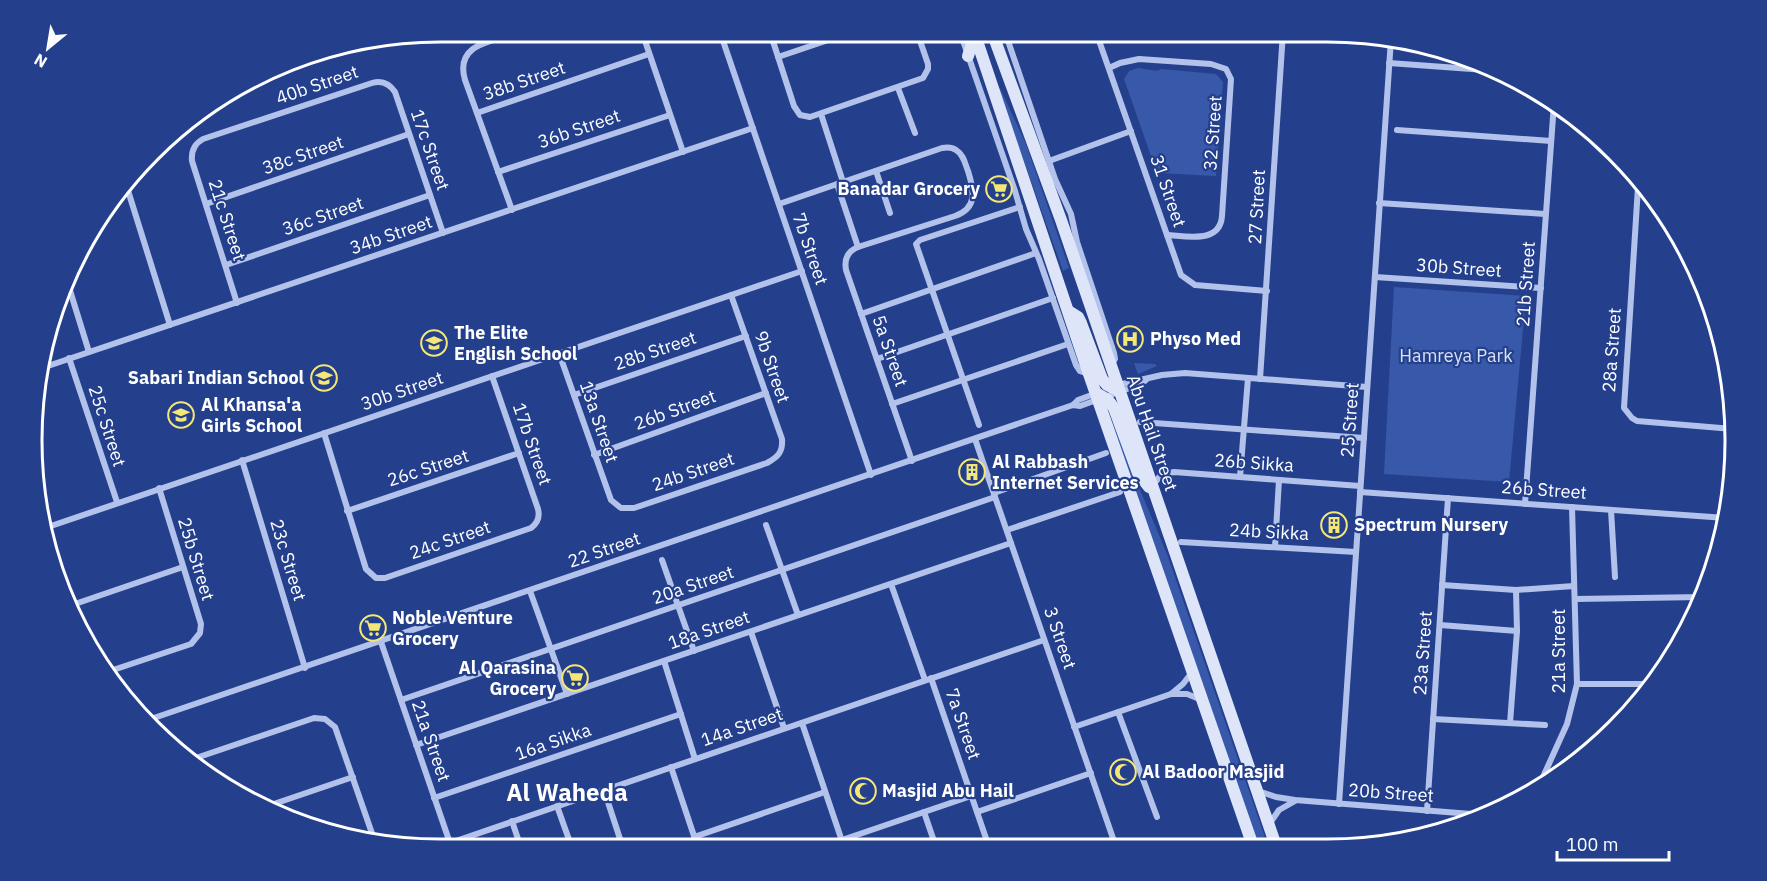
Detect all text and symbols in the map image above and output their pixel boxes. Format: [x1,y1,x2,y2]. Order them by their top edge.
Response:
north arrow [18,18,78,78]
text: N [30,49,51,73]
street label: 38b Street [480,56,568,105]
street label: 40b Street [273,60,361,109]
street label: 32 Street [1198,95,1227,171]
street label: 36b Street [535,104,623,153]
street label: 17c Street [406,106,455,193]
street label: 38c Street [259,130,346,179]
street label: 31 Street [1145,152,1192,230]
street label: 27 Street [1243,169,1270,245]
supermarket icon: Banadar Grocery [984,174,1014,204]
street label: 21c Street [204,176,251,263]
place label: Banadar Grocery [837,177,980,200]
street label: 36c Street [279,191,366,240]
street label: 34b Street [347,210,435,259]
street label: 7b Street [787,210,834,288]
street label: 21b Street [1511,240,1540,327]
street label: 30b Street [1416,253,1503,282]
street label: 28a Street [1597,307,1626,393]
street label: 5a Street [868,312,913,390]
place label: The Elite English School [454,321,578,365]
hospital icon: Physo Med [1115,324,1145,354]
street label: 28b Street [611,326,699,375]
place label: Physo Med [1150,327,1241,350]
school or university icon: The Elite English School [419,328,449,358]
street label: 9b Street [749,328,796,406]
park label: Hamreya Park [1399,344,1513,367]
school or university icon: Sabari Indian School [309,363,339,393]
place label: Sabari Indian School [128,366,305,389]
street label: 30b Street [358,366,446,415]
street label: Abu Hail Street [1122,372,1183,494]
street label: 13a Street [575,378,624,466]
street label: 25c Street [84,382,131,469]
street label: 25 Street [1335,382,1364,458]
street label: 26b Street [631,384,719,435]
place label: Al Khansa'a Girls School [201,393,303,437]
school or university icon: Al Khansa'a Girls School [166,400,196,430]
street label: 17b Street [508,400,557,488]
street label: 26c Street [384,444,471,491]
street label: 24b Street [649,447,737,496]
street label: 26b Sikka [1213,448,1295,477]
place label: Al Rabbash Internet Services [992,450,1139,494]
building icon: Al Rabbash Internet Services [957,457,987,487]
street label: 26b Street [1501,475,1588,504]
building icon: Spectrum Nursery [1319,510,1349,540]
place label: Spectrum Nursery [1354,513,1508,536]
street label: 25b Street [173,515,220,603]
street label: 24c Street [406,515,493,564]
street label: 23c Street [265,516,312,604]
street label: 24b Sikka [1229,518,1310,545]
street label: 22 Street [565,526,643,573]
street label: 20a Street [649,560,737,609]
street label: 3 Street [1039,604,1082,672]
street label: 18a Street [665,605,753,654]
place label: Noble Venture Grocery [392,606,513,650]
street label: 21a Street [1547,609,1570,693]
street label: 23a Street [1408,610,1437,696]
supermarket icon: Noble Venture Grocery [358,613,388,643]
place label: Al Qarasina Grocery [458,656,556,700]
supermarket icon: Al Qarasina Grocery [560,663,590,693]
street label: 7a Street [941,685,986,763]
street label: 21a Street [407,697,456,785]
street label: 14a Street [698,702,786,751]
street label: 16a Sikka [512,718,594,765]
mosque icon: Al Badoor Masjid [1108,757,1138,787]
place label: Al Badoor Masjid [1142,760,1284,783]
district label: Al Waheda [506,776,628,808]
mosque icon: Masjid Abu Hail [848,776,878,806]
street label: 20b Street [1348,778,1435,807]
place label: Masjid Abu Hail [882,779,1014,802]
scale bar [1557,824,1670,862]
text: 100 m [1566,833,1618,856]

